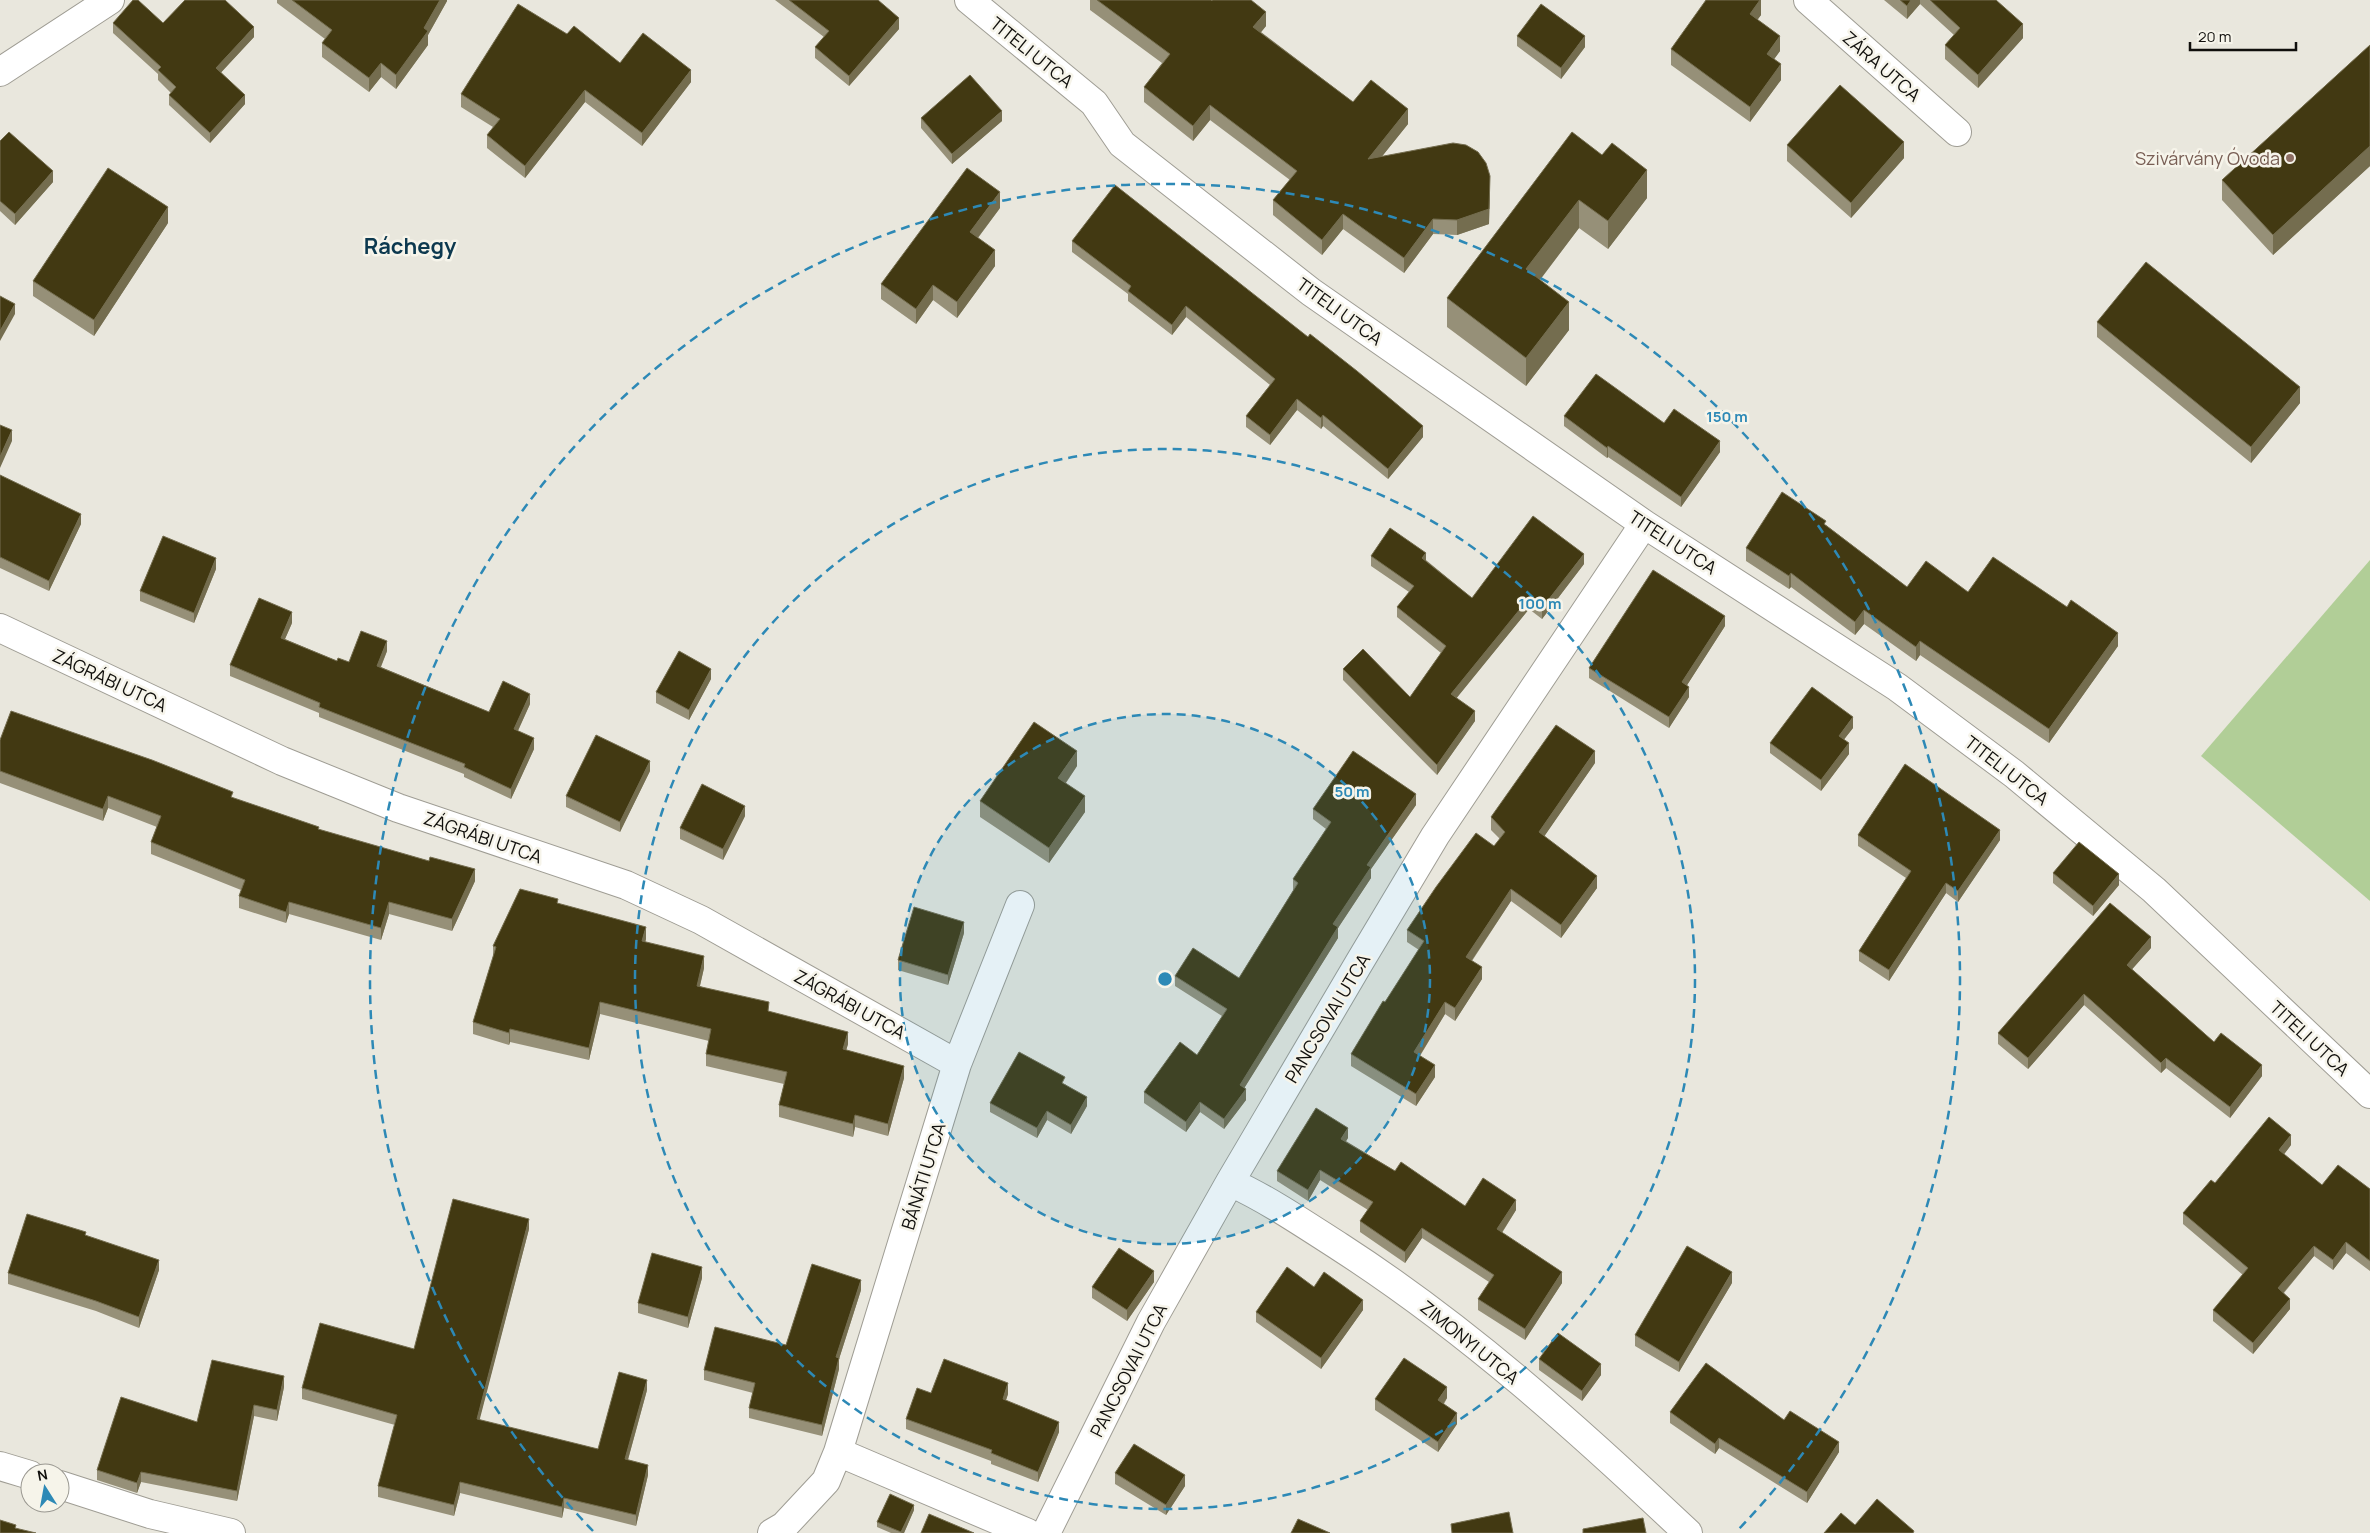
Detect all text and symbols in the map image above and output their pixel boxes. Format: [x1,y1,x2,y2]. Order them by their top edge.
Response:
street label: TITELI UTCA [985,11,1079,93]
scale bar [2190,20,2296,52]
street label: ZÁRA UTCA [1838,25,1927,107]
text: 20 m [2198,26,2231,47]
place label: Szivárvány Óvoda [2135,146,2280,170]
marker: Szivárvány Óvoda [2284,152,2296,164]
district label: Ráchegy [364,231,457,261]
street label: TITELI UTCA [1292,272,1388,351]
text: 150 m [1706,406,1748,427]
street label: TITELI UTCA [1624,505,1722,580]
text: 100 m [1519,593,1561,614]
street label: ZÁGRÁBI UTCA [49,643,172,717]
street label: TITELI UTCA [1960,730,2054,811]
text: 50 m [1334,781,1370,802]
street label: ZÁGRÁBI UTCA [421,806,546,869]
street label: PANCSOVAI UTCA [1279,948,1375,1087]
street label: ZÁGRÁBI UTCA [790,964,910,1045]
centre of rings [1156,970,1174,988]
street label: TITELI UTCA [2265,995,2355,1081]
street label: BÁNÁTI UTCA [895,1119,951,1233]
street label: ZIMONYI UTCA [1416,1295,1525,1390]
street label: PANCSOVAI UTCA [1084,1299,1172,1441]
north arrow [20,1463,70,1513]
text: N [36,1464,49,1485]

